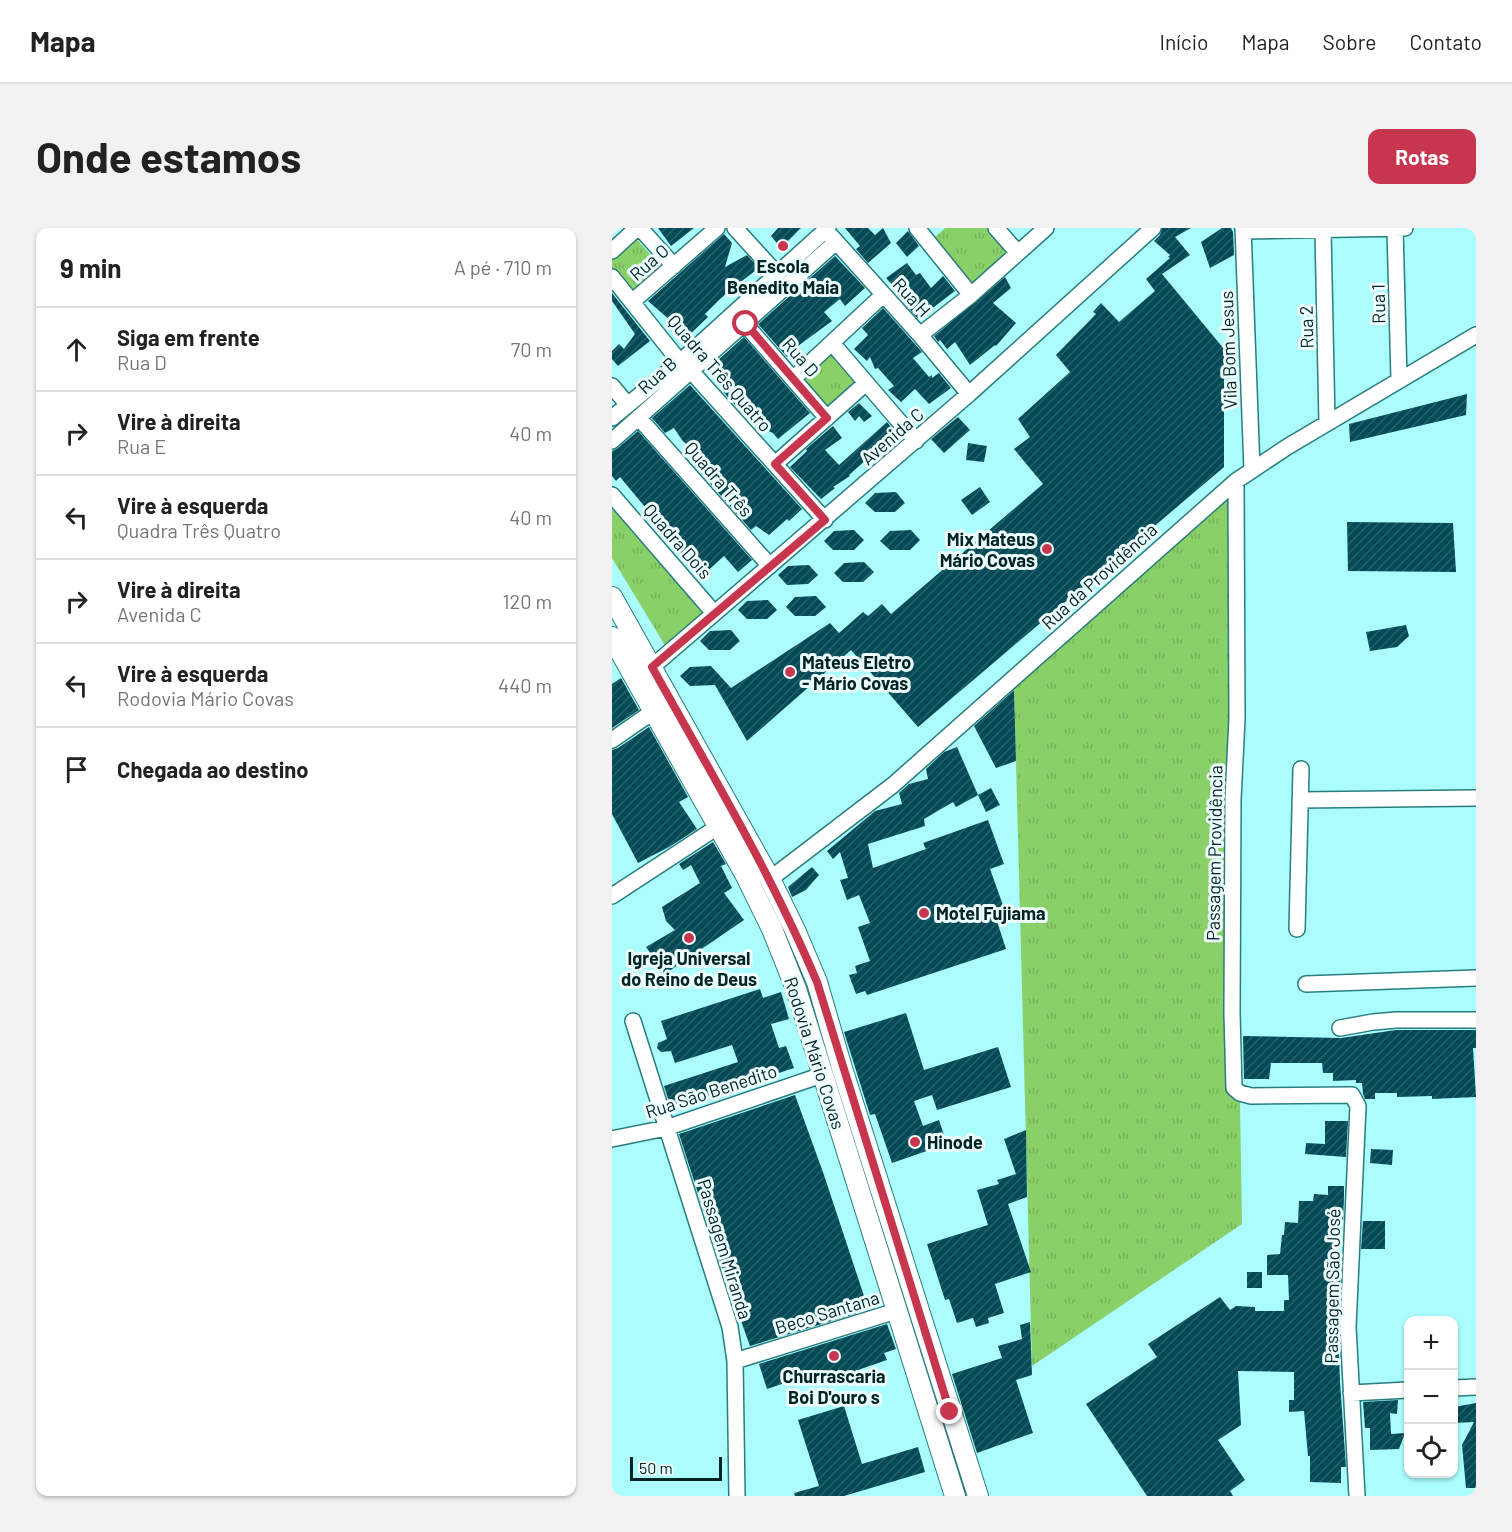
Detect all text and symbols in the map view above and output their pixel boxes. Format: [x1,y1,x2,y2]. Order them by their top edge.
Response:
text: Mapa [30,24,96,58]
text: Início [1160,29,1208,54]
text: Mapa [1241,29,1290,54]
text: Sobre [1323,29,1376,54]
text: Contato [1409,29,1482,54]
button: Rotas [1368,129,1476,184]
text: Onde estamos [36,131,301,181]
street label: Rua O [625,239,673,285]
marker: Escola Benedito Maia [776,239,790,253]
text: 9 min [60,252,122,283]
text: A pé · 710 m [454,255,552,279]
place label: Escola Benedito Maia [727,255,839,298]
street label: Rua H [889,273,935,321]
street label: Rua 1 [1367,284,1389,324]
street label: Vila Bom Jesus [1215,290,1241,410]
street label: Rua 2 [1295,305,1317,349]
street label: Quadra Três Quatro [663,310,777,436]
route start [732,310,758,336]
text: Siga em frente [117,324,260,350]
icon: ahead [60,333,93,366]
street label: Rua D [778,333,824,381]
text: 70 m [511,337,552,361]
text: Rua D [117,350,167,374]
street label: Rua B [633,352,681,398]
street label: Avenida C [856,403,928,469]
text: Vire à direita [117,408,241,434]
icon: right [60,417,93,450]
text: 40 m [509,421,552,445]
text: Rua E [117,434,166,458]
street label: Quadra Três [680,437,758,521]
text: Vire à esquerda [117,492,268,518]
street label: Quadra Dois [639,499,717,583]
icon: left [60,501,93,534]
text: 40 m [509,505,552,529]
text: Quadra Três Quatro [117,518,281,542]
street label: Rua da Providência [1037,518,1161,634]
place label: Mix Mateus Mário Covas [940,528,1035,571]
marker: Mix Mateus Mário Covas [1040,542,1054,556]
text: Vire à direita [117,576,241,602]
icon: right [60,585,93,618]
text: 120 m [502,589,552,613]
text: Avenida C [117,602,202,626]
place label: Mateus Eletro - Mário Covas [802,651,911,694]
text: Vire à esquerda [117,660,268,686]
marker: Mateus Eletro - Mário Covas [783,665,797,679]
icon: left [60,669,93,702]
text: 440 m [498,673,552,697]
text: Rodovia Mário Covas [117,686,294,710]
icon: arrive [60,753,93,786]
text: Chegada ao destino [117,756,308,782]
street label: Passagem Providência [1201,765,1227,941]
place label: Motel Fujiama [936,902,1046,924]
marker: Motel Fujiama [917,906,931,920]
marker: Igreja Universal do Reino de Deus [682,931,696,945]
place label: Igreja Universal do Reino de Deus [621,947,757,990]
street label: Rodovia Mário Covas [780,974,850,1132]
street label: Rua São Benedito [642,1059,780,1123]
place label: Hinode [927,1131,983,1153]
marker: Hinode [908,1135,922,1149]
street label: Passagem Miranda [693,1176,757,1322]
street label: Passagem São José [1320,1208,1344,1364]
street label: Beco Santana [772,1286,882,1338]
map controls [1404,1316,1458,1478]
button: + [1404,1316,1458,1370]
marker: Churrascaria Boi D'ouro s [827,1349,841,1363]
place label: Churrascaria Boi D'ouro s [783,1365,885,1408]
button: − [1404,1370,1458,1424]
route end [936,1398,962,1424]
button: locate [1404,1424,1458,1478]
scale bar [630,1454,722,1482]
text: 50 m [639,1458,673,1477]

